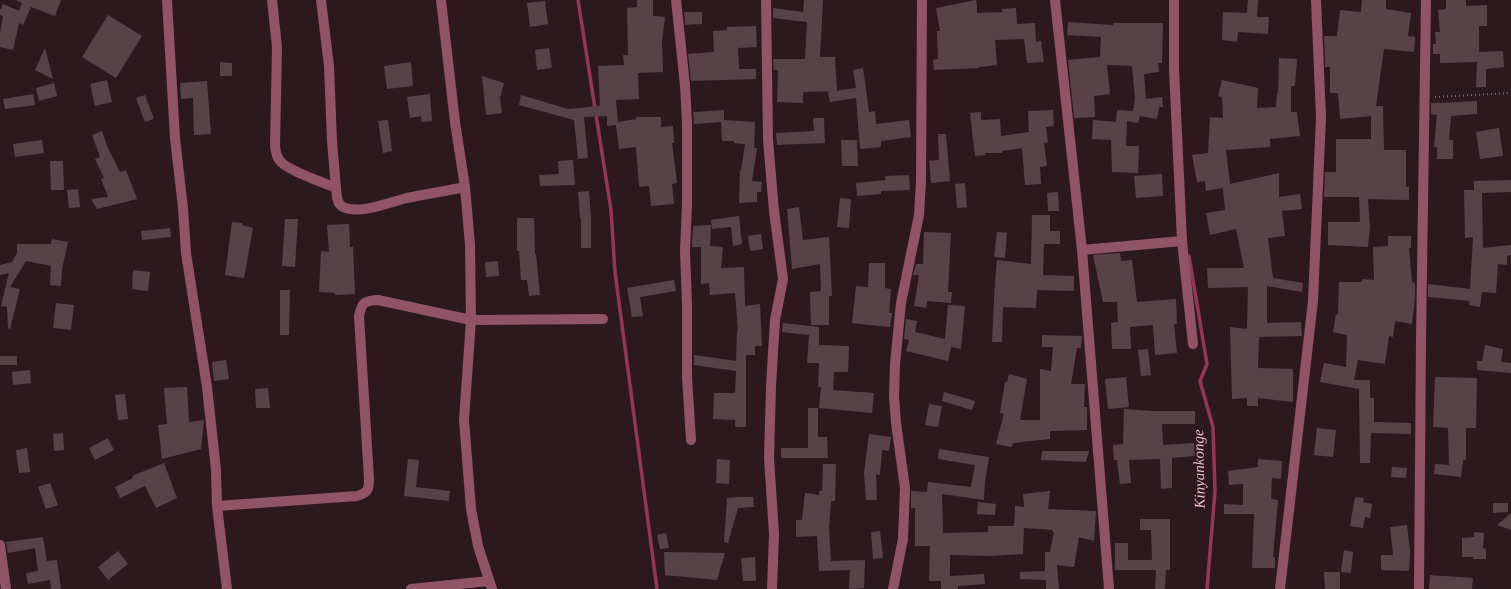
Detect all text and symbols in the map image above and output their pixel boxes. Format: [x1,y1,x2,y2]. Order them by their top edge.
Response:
water label: Kinyankonge [1190,429,1210,509]

